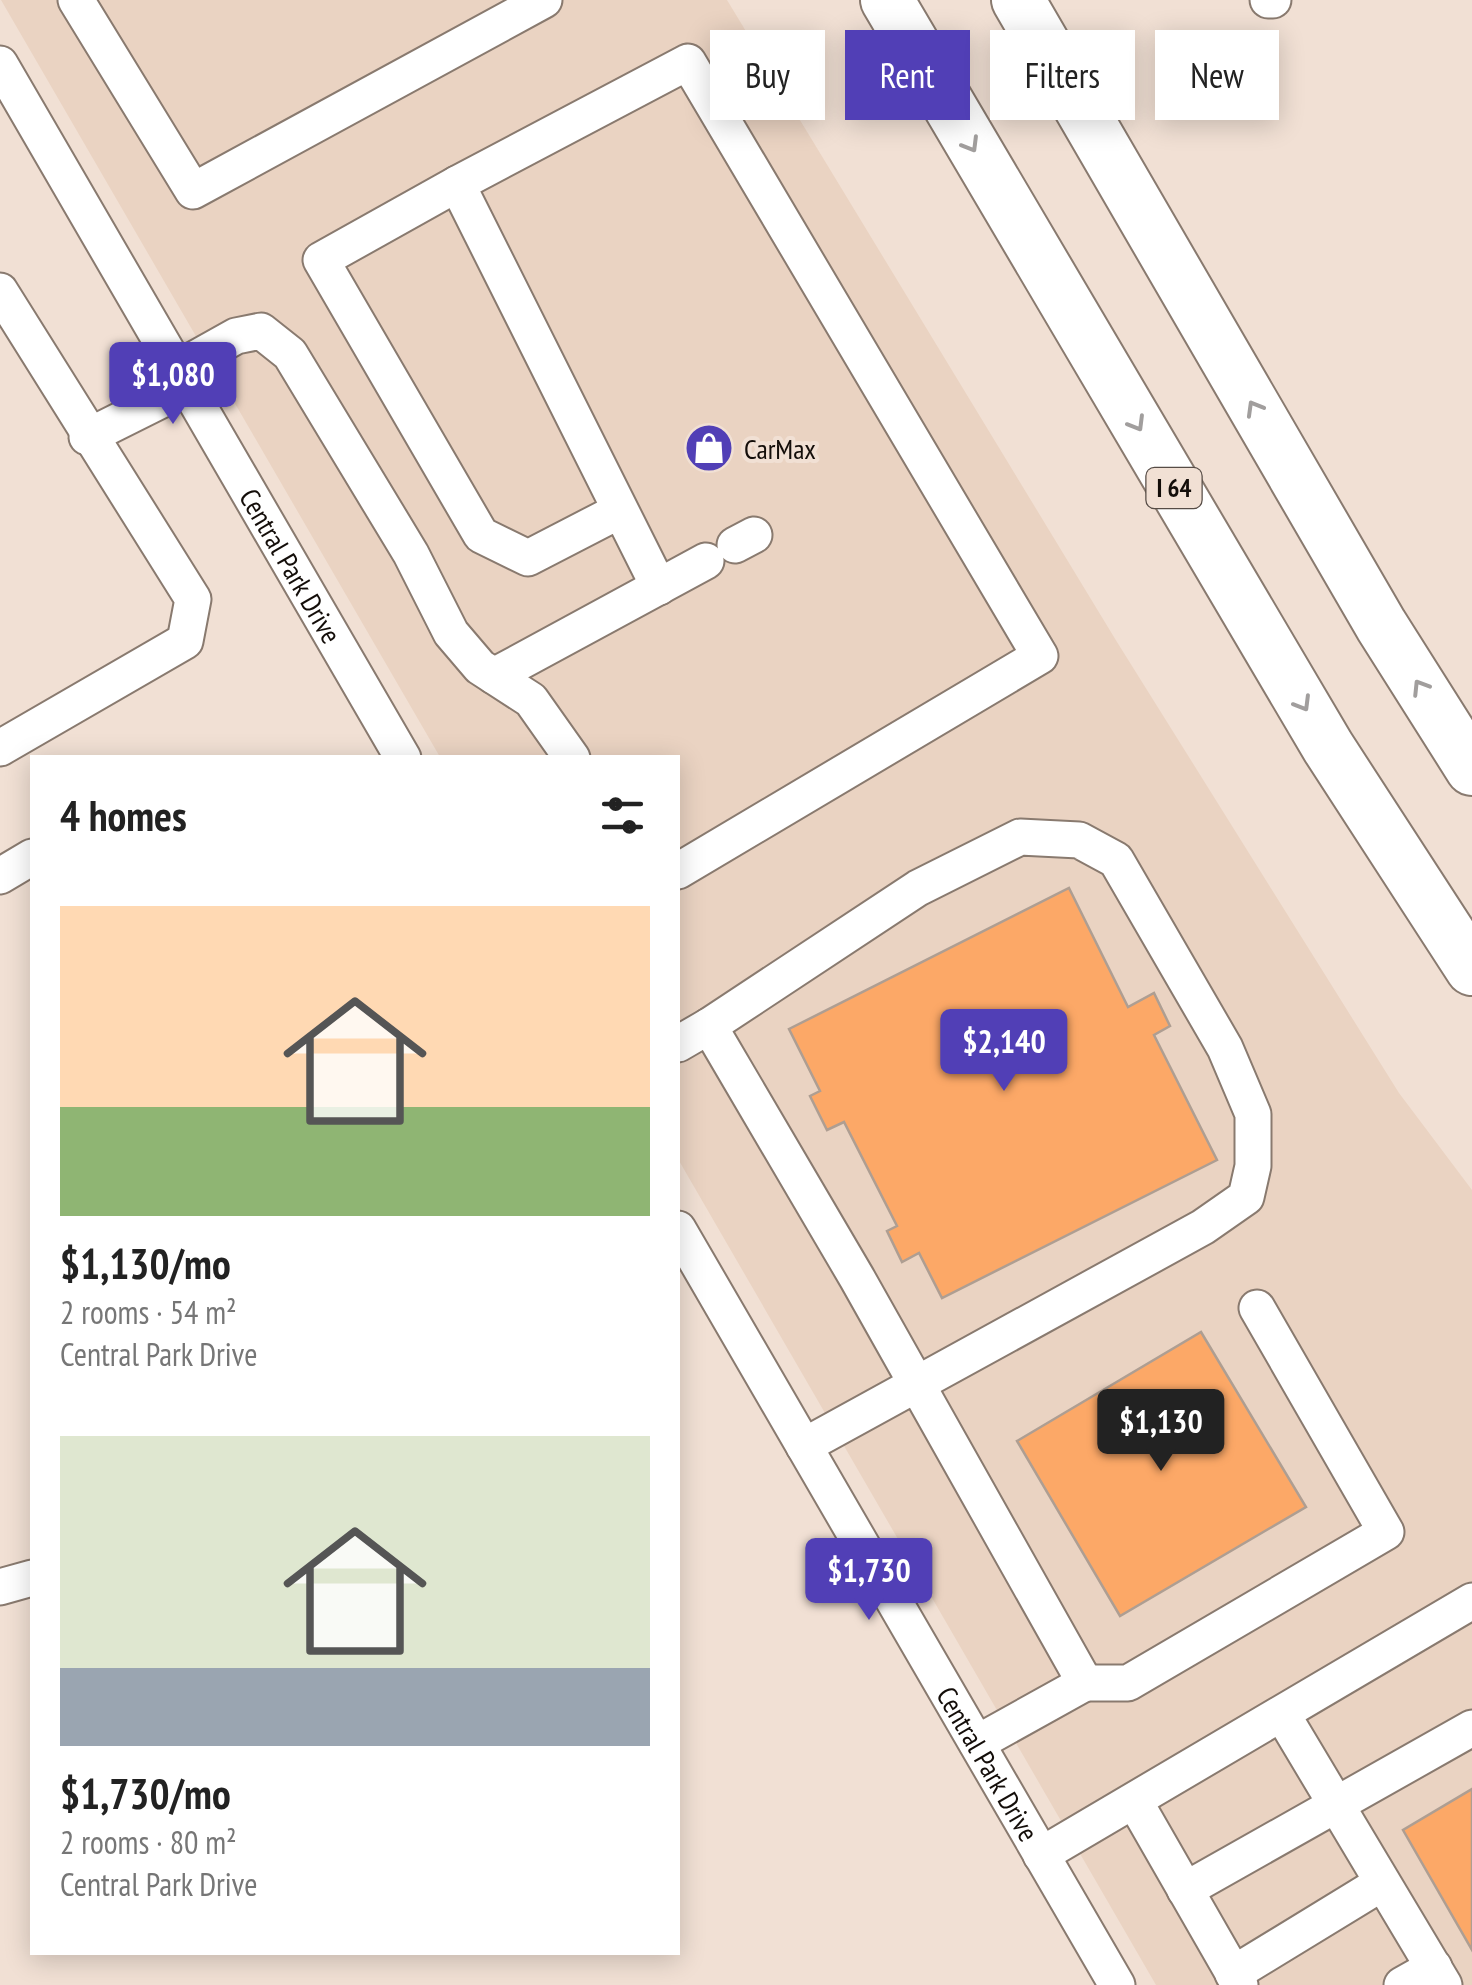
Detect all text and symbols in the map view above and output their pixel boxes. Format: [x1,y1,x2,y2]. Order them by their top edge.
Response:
chip: Buy [710,30,825,120]
chip: Rent [845,30,970,120]
chip: Filters [990,30,1135,120]
chip: New [1155,30,1279,120]
one-way arrow [959,134,979,152]
pin: $1,080 [92,342,254,427]
text: $1,080 [131,353,215,395]
one-way arrow [1247,400,1266,418]
one-way arrow [1125,414,1144,432]
shop icon: CarMax [683,422,735,474]
place label: CarMax [744,430,816,467]
road number: I 64 [1146,468,1202,508]
street label: Central Park Drive [232,482,351,650]
one-way arrow [1413,679,1432,697]
one-way arrow [1290,693,1310,711]
text: 4 homes [60,788,187,843]
icon: filters [595,788,650,843]
icon: home [265,971,445,1151]
pin: $2,140 [923,1009,1085,1094]
text: $2,140 [962,1020,1046,1062]
text: $1,130/mo [60,1236,231,1291]
text: 2 rooms · 54 m² [60,1291,237,1333]
text: Central Park Drive [60,1333,257,1375]
pin: $1,130 [1080,1389,1242,1474]
text: $1,130 [1119,1400,1203,1442]
icon: home [265,1501,445,1681]
pin: $1,730 [788,1538,950,1623]
text: $1,730 [827,1549,911,1591]
street label: Central Park Drive [929,1679,1048,1847]
text: $1,730/mo [60,1766,231,1821]
text: 2 rooms · 80 m² [60,1821,237,1863]
text: Central Park Drive [60,1863,257,1905]

